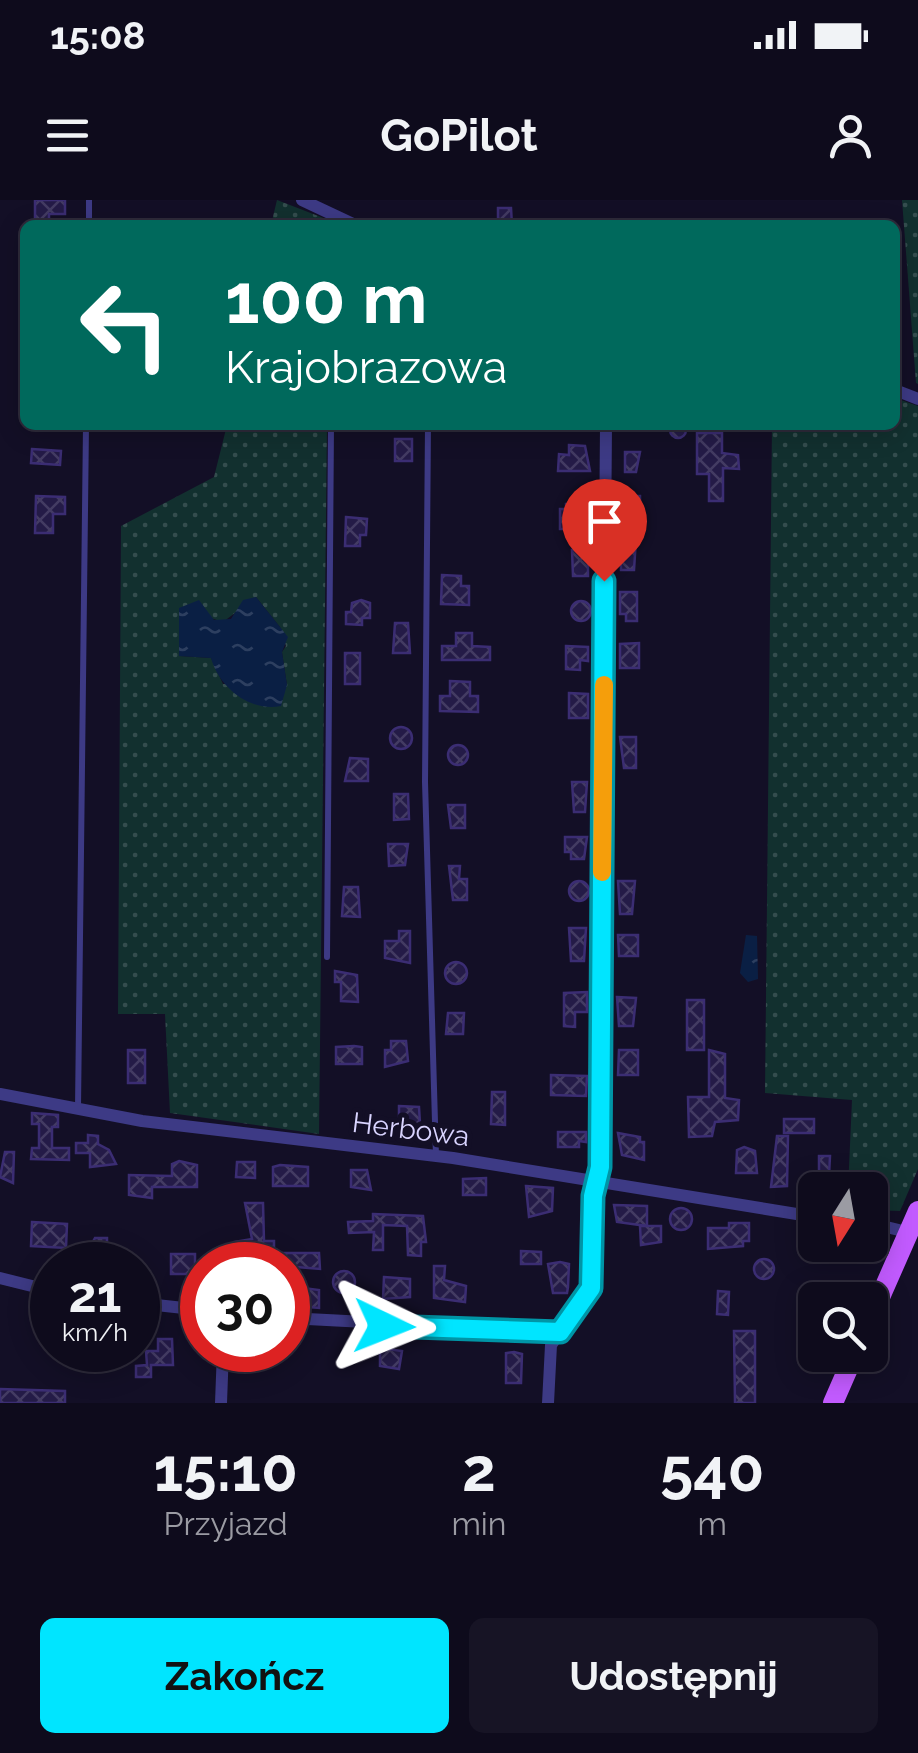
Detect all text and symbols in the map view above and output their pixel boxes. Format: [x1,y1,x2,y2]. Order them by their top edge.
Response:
text: 15:08 [50,13,146,58]
icon: menu [40,108,95,163]
icon: person [823,108,878,163]
text: GoPilot [380,109,538,162]
text: 100 m [225,257,428,339]
icon: left [60,260,190,390]
text: Krajobrazowa [225,341,507,394]
pin [562,479,647,582]
icon: arrive [577,494,632,549]
street label: Herbowa [350,1106,471,1153]
north arrow [798,1172,888,1262]
map controls [798,1172,888,1372]
speed limit sign: 30 [180,1242,310,1372]
text: 21 [69,1265,121,1324]
position arrow [332,1274,436,1378]
button: search [798,1282,888,1372]
text: km/h [62,1317,128,1347]
text: 15:10 [154,1435,298,1505]
text: 2 [462,1435,496,1505]
text: 540 [660,1435,764,1505]
text: Przyjazd [164,1505,288,1542]
text: min [451,1505,506,1542]
text: m [697,1505,727,1542]
button: Zakończ [40,1618,449,1733]
button: Udostępnij [469,1618,878,1733]

